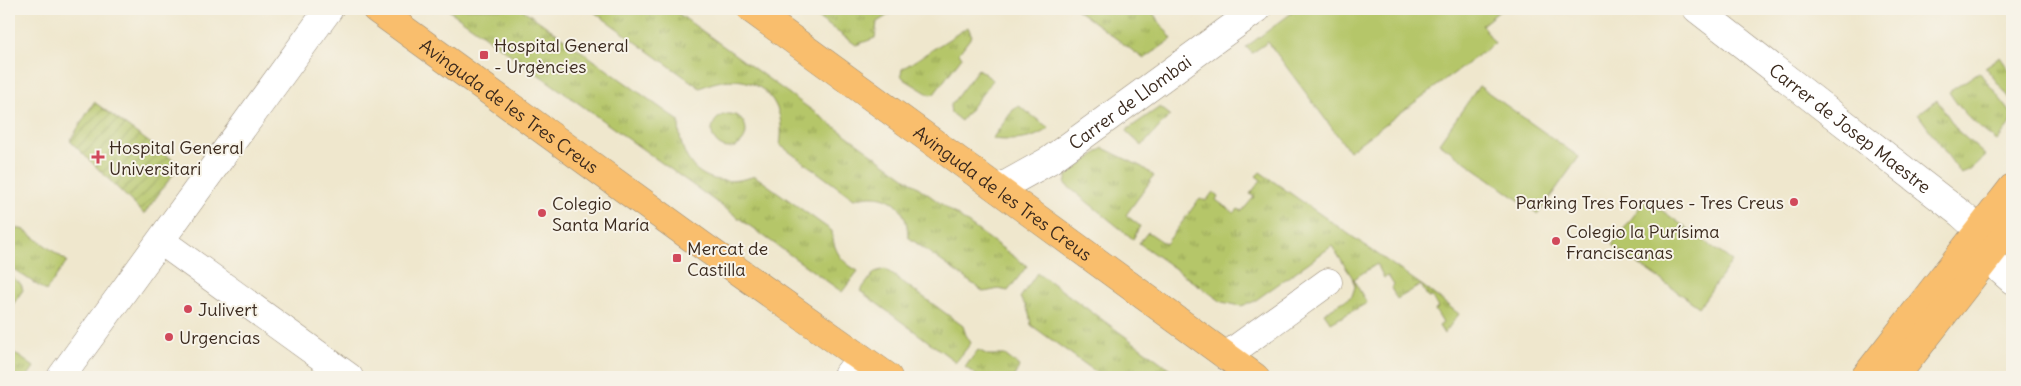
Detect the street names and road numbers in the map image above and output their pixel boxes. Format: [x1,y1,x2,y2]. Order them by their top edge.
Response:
street label: Avinguda de les Tres Creus [416,33,604,178]
street label: Carrer de Llombai [1064,50,1195,154]
street label: Carrer de Josep Maestre [1765,58,1936,198]
street label: Avinguda de les Tres Creus [909,120,1097,266]

